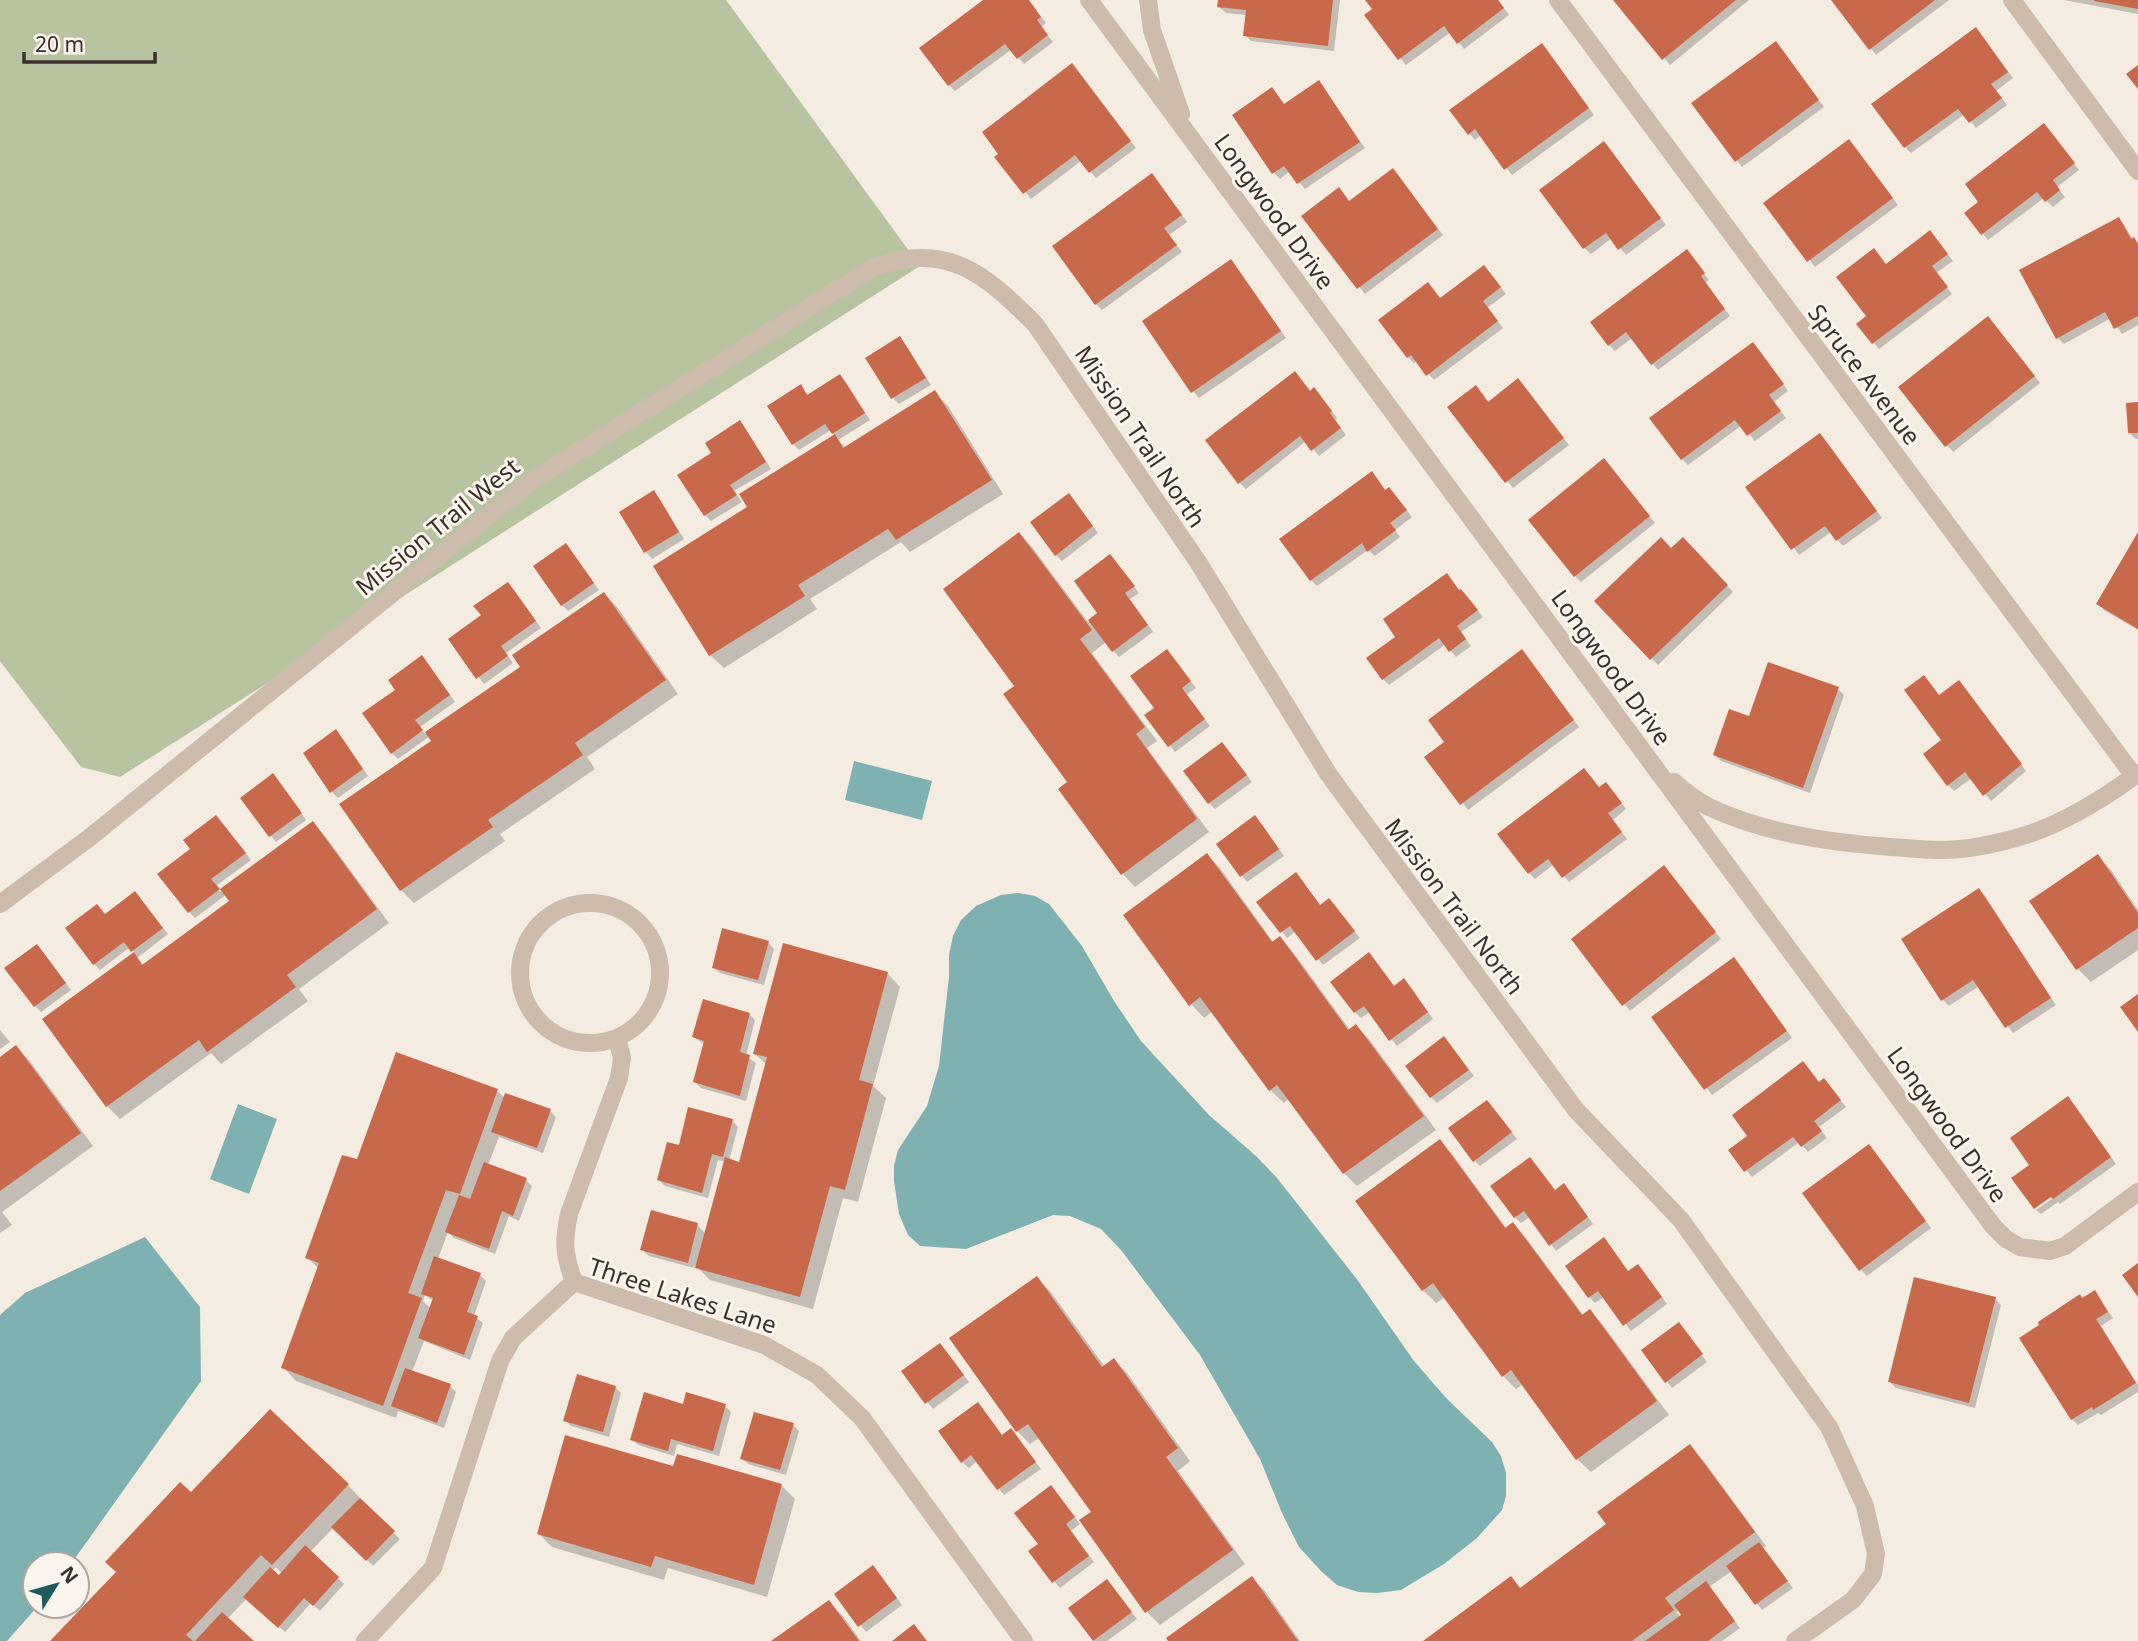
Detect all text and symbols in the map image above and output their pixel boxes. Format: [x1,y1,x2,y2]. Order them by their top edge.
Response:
scale bar [24,21,156,65]
text: 20 m [35,30,84,58]
street label: Longwood Drive [1207,126,1343,296]
street label: Spruce Avenue [1801,297,1929,451]
street label: Mission Trail North [1068,339,1214,533]
street label: Mission Trail West [348,449,526,602]
street label: Longwood Drive [1544,582,1680,752]
street label: Mission Trail North [1378,811,1532,1001]
street label: Longwood Drive [1880,1039,2016,1209]
street label: Three Lakes Lane [585,1249,781,1341]
north arrow [21,1550,91,1620]
text: N [55,1561,85,1589]

